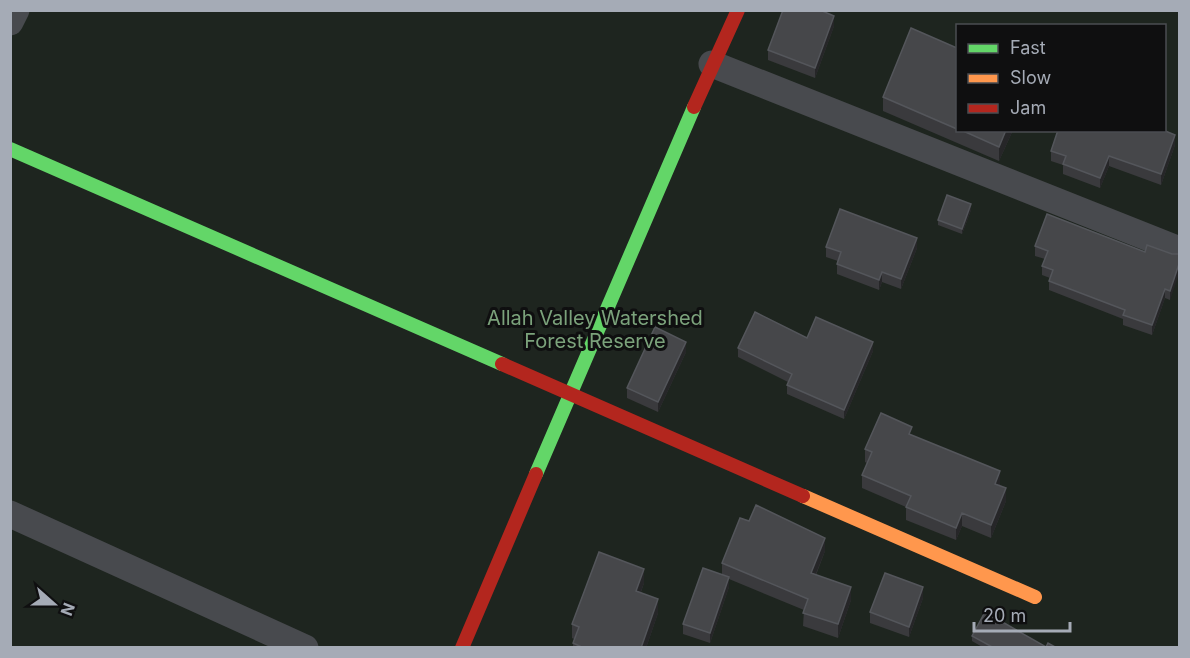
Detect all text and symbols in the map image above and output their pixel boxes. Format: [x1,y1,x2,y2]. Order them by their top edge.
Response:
legend [956,24,1166,132]
text: Fast [1010,37,1046,58]
text: Slow [1010,67,1051,88]
text: Jam [1010,97,1046,118]
park label: Allah Valley Watershed Forest Reserve [487,306,703,353]
north arrow [24,574,84,634]
scale bar [974,595,1070,633]
text: N [56,600,80,619]
text: 20 m [983,605,1026,626]

